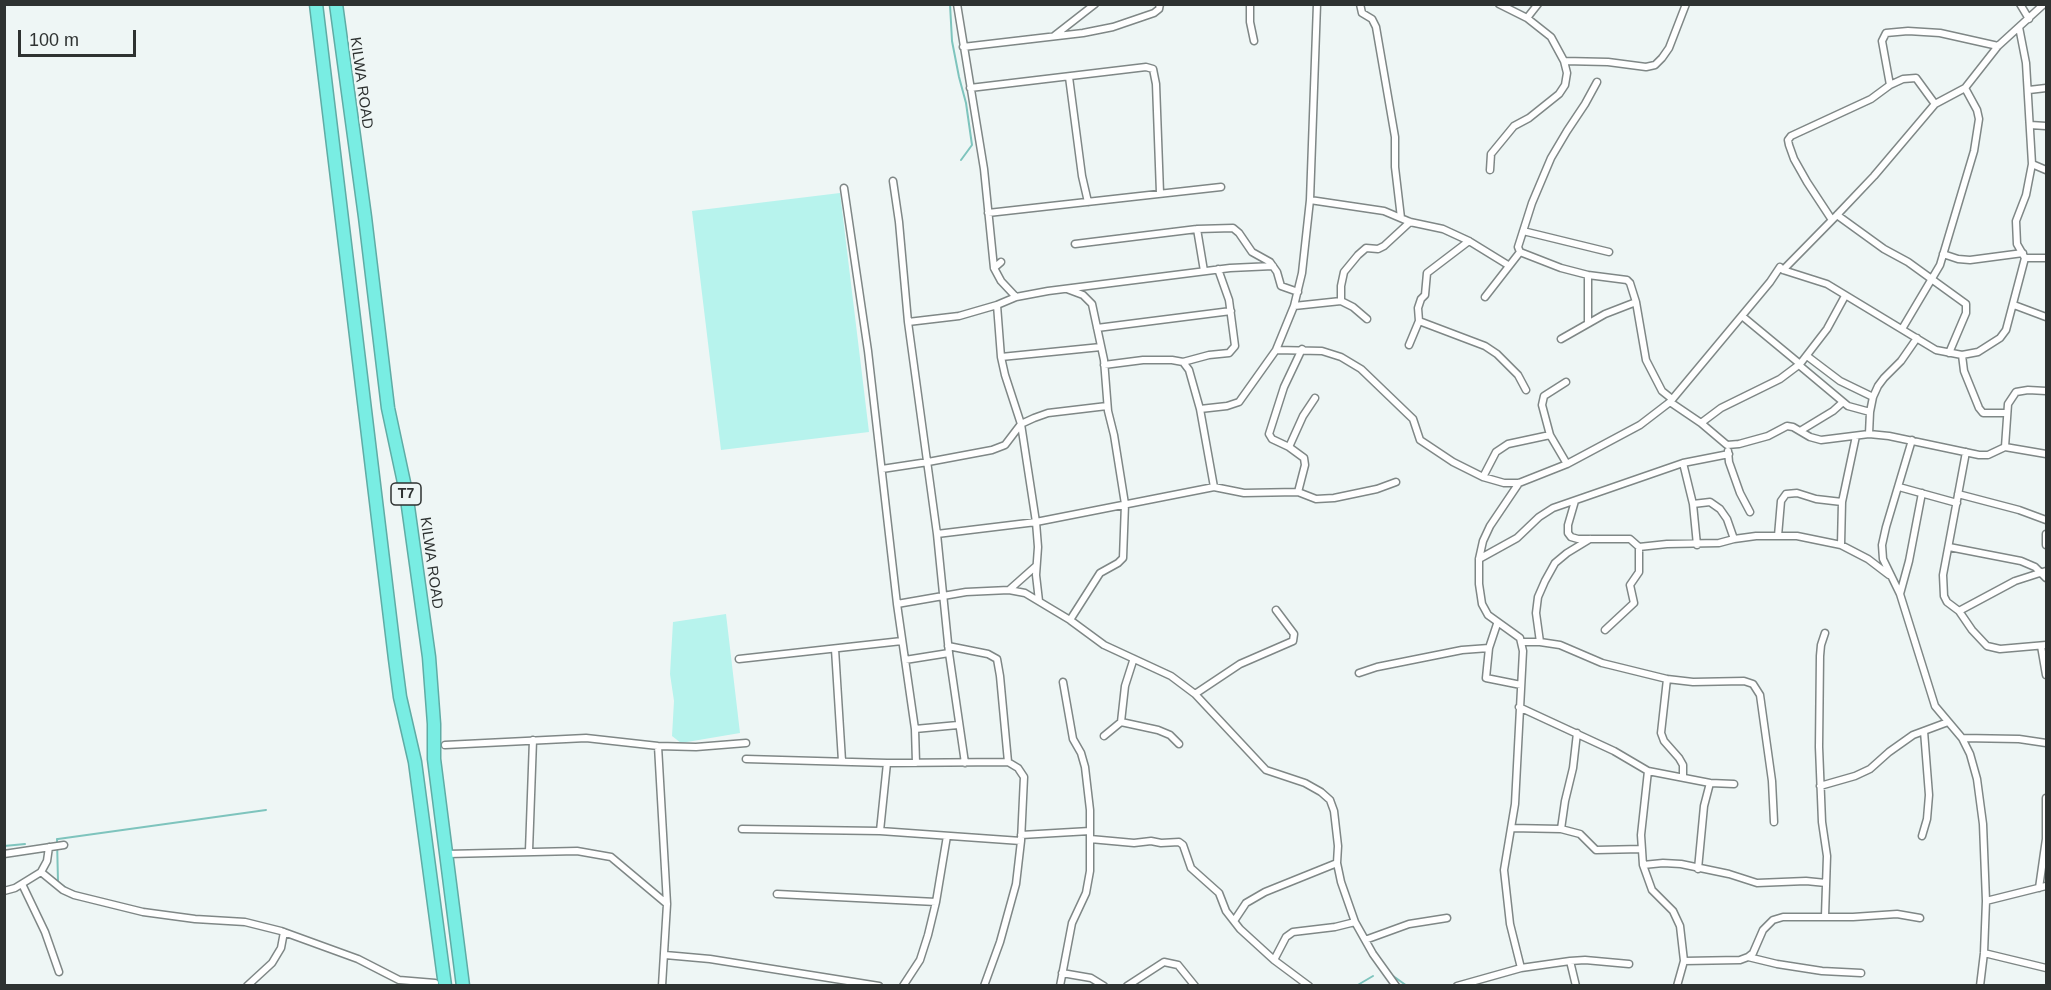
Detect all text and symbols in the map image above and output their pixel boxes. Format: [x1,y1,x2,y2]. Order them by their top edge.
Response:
scale bar [21,18,140,56]
text: 100 m [29,30,79,50]
street label: KILWA ROAD [346,36,376,130]
road number: T7 [391,483,421,505]
street label: KILWA ROAD [416,516,446,610]

